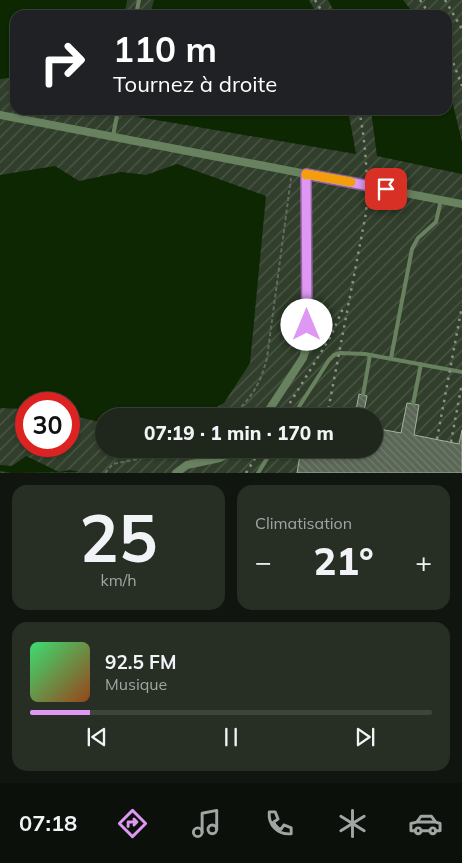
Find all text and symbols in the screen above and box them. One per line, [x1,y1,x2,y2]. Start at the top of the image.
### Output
text: 110 m [113,27,217,71]
icon: right [30,30,95,95]
text: Tournez à droite [113,70,277,98]
pin [365,168,407,210]
icon: arrive [372,175,400,203]
position arrow [280,298,332,350]
speed limit sign: 30 [15,392,80,457]
text: 07:19 · 1 min · 170 m [144,421,334,445]
text: 25 [79,497,158,578]
text: Climatisation [255,513,352,533]
text: 21° [313,537,374,585]
text: − [255,544,272,579]
text: + [415,544,432,579]
text: km/h [100,570,137,590]
text: 92.5 FM [105,650,177,674]
text: Musique [105,674,167,694]
icon: previous [83,723,111,751]
icon: pause [217,723,245,751]
icon: next [351,723,379,751]
icon: directions [115,806,150,841]
icon: music [189,806,224,841]
icon: phone [262,806,297,841]
icon: climate [335,806,370,841]
icon: car [408,806,443,841]
text: 07:18 [19,809,77,837]

